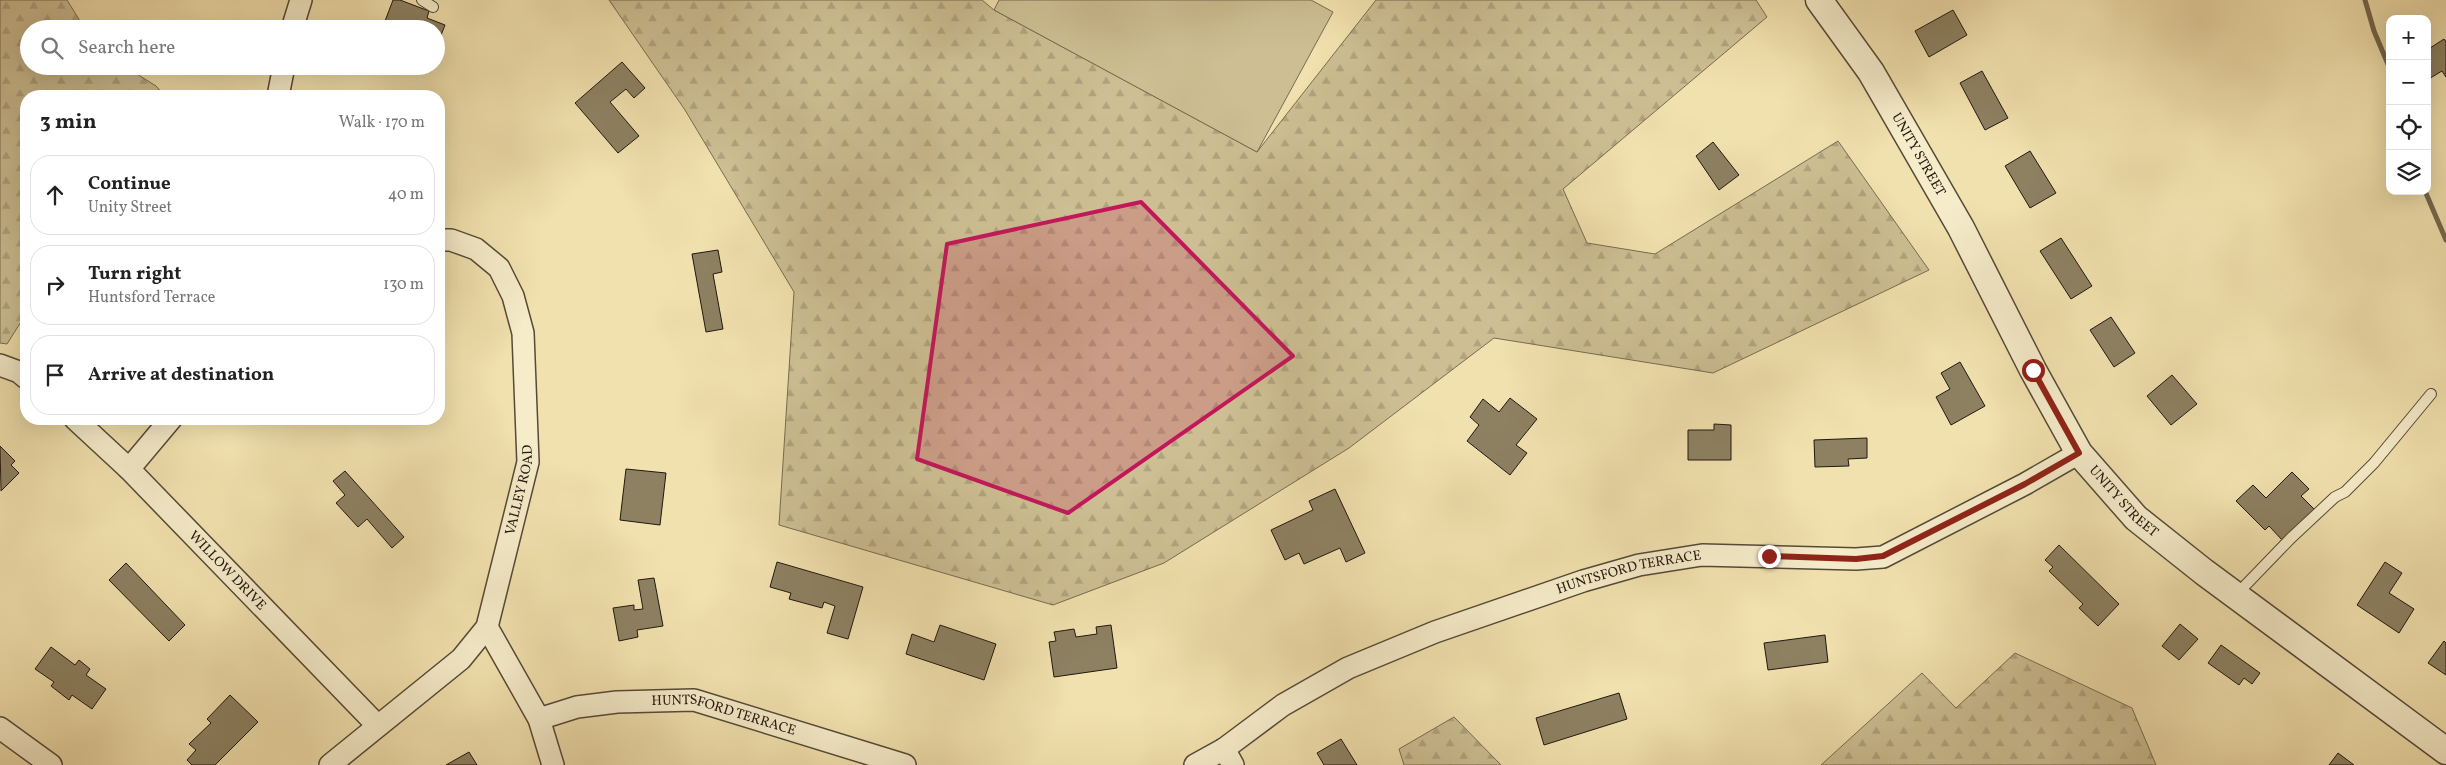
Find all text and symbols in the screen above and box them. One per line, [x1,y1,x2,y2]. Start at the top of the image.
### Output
map controls [2386,15,2431,195]
button: + [2386,15,2431,60]
search box [20,20,445,75]
icon: search [38,34,66,62]
text: Search here [78,35,175,61]
button: − [2386,60,2431,105]
button: locate [2386,105,2431,150]
text: 3 min [40,108,96,137]
street label: UNITY STREET [1887,109,1950,200]
text: Walk · 170 m [339,112,425,134]
button: layers [2386,150,2431,195]
text: Continue [88,171,171,197]
icon: ahead [41,181,69,209]
text: 40 m [388,184,424,206]
text: Unity Street [88,197,172,219]
text: Turn right [88,261,181,287]
icon: right [41,271,69,299]
text: 130 m [383,274,424,296]
text: Huntsford Terrace [88,287,215,309]
route start [2022,359,2045,382]
icon: arrive [41,361,69,389]
text: Arrive at destination [88,362,274,388]
street label: VALLEY ROAD [501,444,538,537]
street label: UNITY STREET [2085,461,2162,542]
street label: WILLOW DRIVE [184,527,270,615]
route end [1758,545,1781,568]
street label: HUNTSFORD TERRACE [1554,546,1703,599]
street label: HUNTSFORD TERRACE [651,690,798,740]

